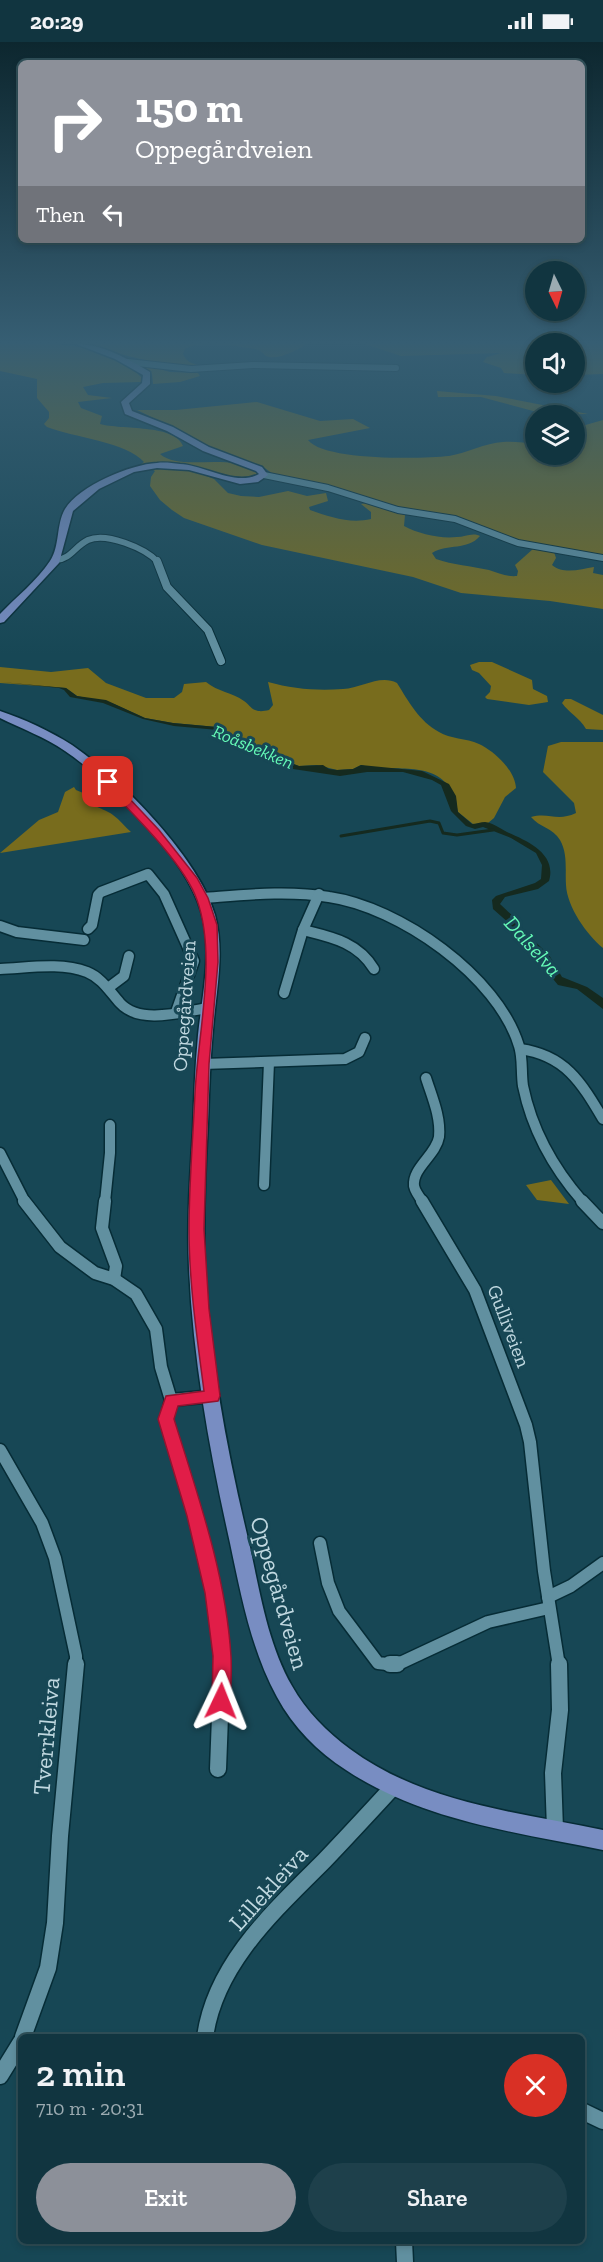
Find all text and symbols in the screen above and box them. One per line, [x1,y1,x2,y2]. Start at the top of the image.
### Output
text: 20:29 [30,8,84,35]
text: 150 m [135,82,243,133]
icon: right [36,84,114,162]
text: Oppegårdveien [135,133,313,165]
icon: left [97,198,130,231]
text: Then [36,201,85,228]
north arrow [525,261,585,321]
map controls [525,261,585,465]
button: sound [525,333,585,393]
button: layers [525,405,585,465]
water label: Roåsbekken [209,720,297,774]
pin [82,756,133,807]
icon: arrive [91,765,124,798]
water label: Dalselva [499,910,567,982]
street label: Oppegårdveien [167,939,201,1072]
street label: Gulliveien [482,1281,536,1371]
street label: Oppegårdveien [244,1513,316,1673]
position arrow [189,1669,253,1733]
street label: Tverrkleiva [26,1676,66,1796]
street label: Lillekleiva [222,1839,314,1936]
text: 2 min [36,2052,125,2095]
button: close [504,2054,567,2117]
text: 710 m · 20:31 [36,2096,144,2120]
button: Exit [36,2163,296,2232]
button: Share [308,2163,567,2232]

